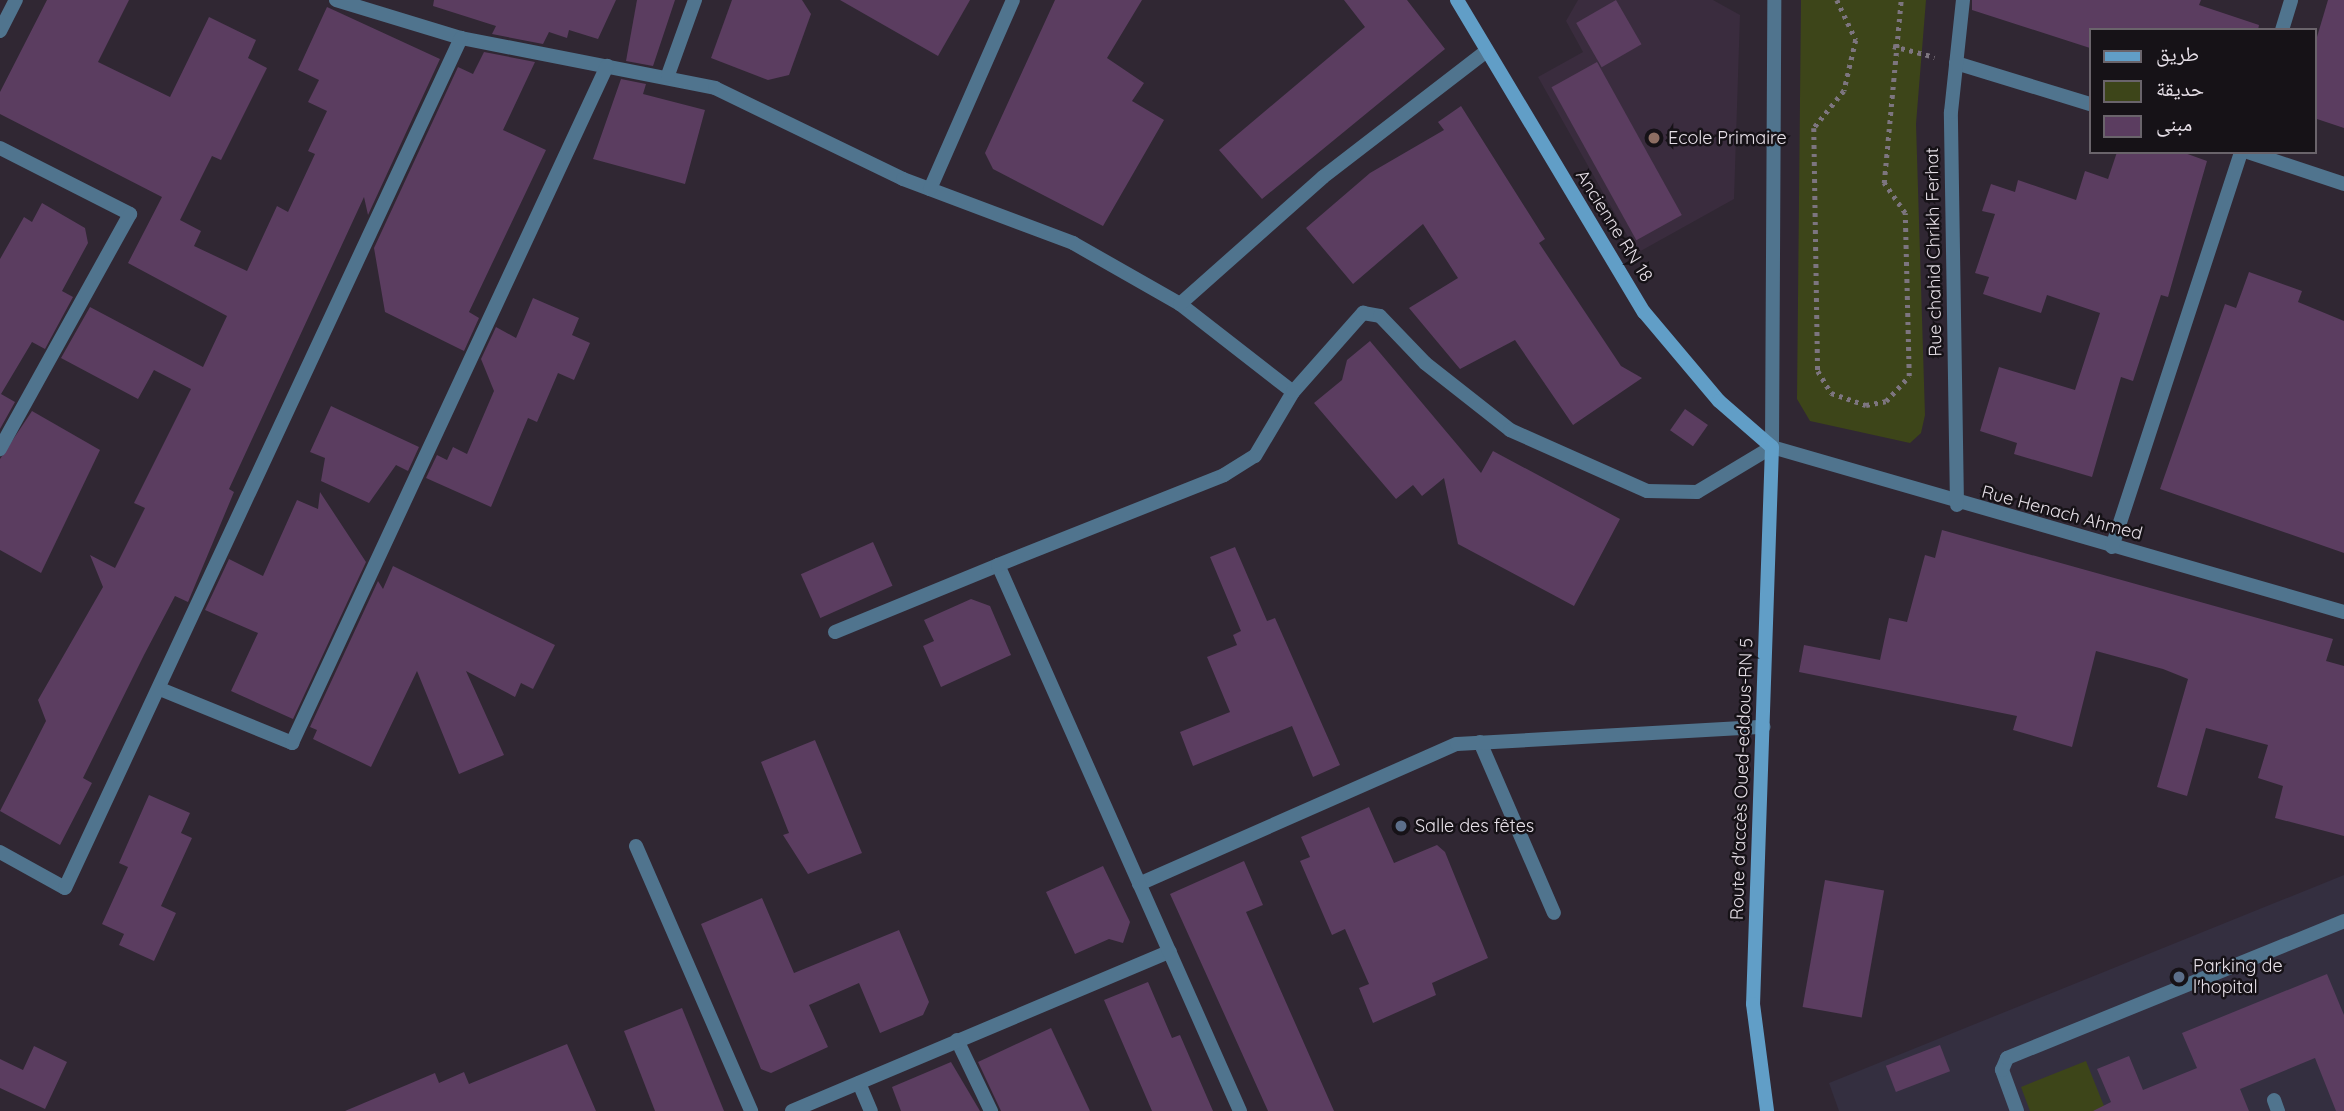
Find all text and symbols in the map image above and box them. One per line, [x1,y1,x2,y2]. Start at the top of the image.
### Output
legend [2088,28,2316,154]
text: طريق [2156,40,2199,66]
text: حديقة [2156,75,2204,101]
text: مبنى [2156,110,2192,136]
place label: Ecole Primaire [1668,127,1787,149]
marker: Ecole Primaire [1646,130,1662,146]
street label: Rue chahid Chrikh Ferhat [1921,147,1947,357]
street label: Ancienne RN 18 [1571,166,1657,286]
street label: Rue Henach Ahmed [1979,481,2145,545]
street label: Route d'accès Oued-eddous-RN 5 [1726,638,1758,920]
place label: Salle des fêtes [1415,815,1534,837]
marker: Salle des fêtes [1393,818,1409,834]
place label: Parking de l'hopital [2193,956,2283,998]
marker: Parking de l'hopital [2171,969,2187,985]

